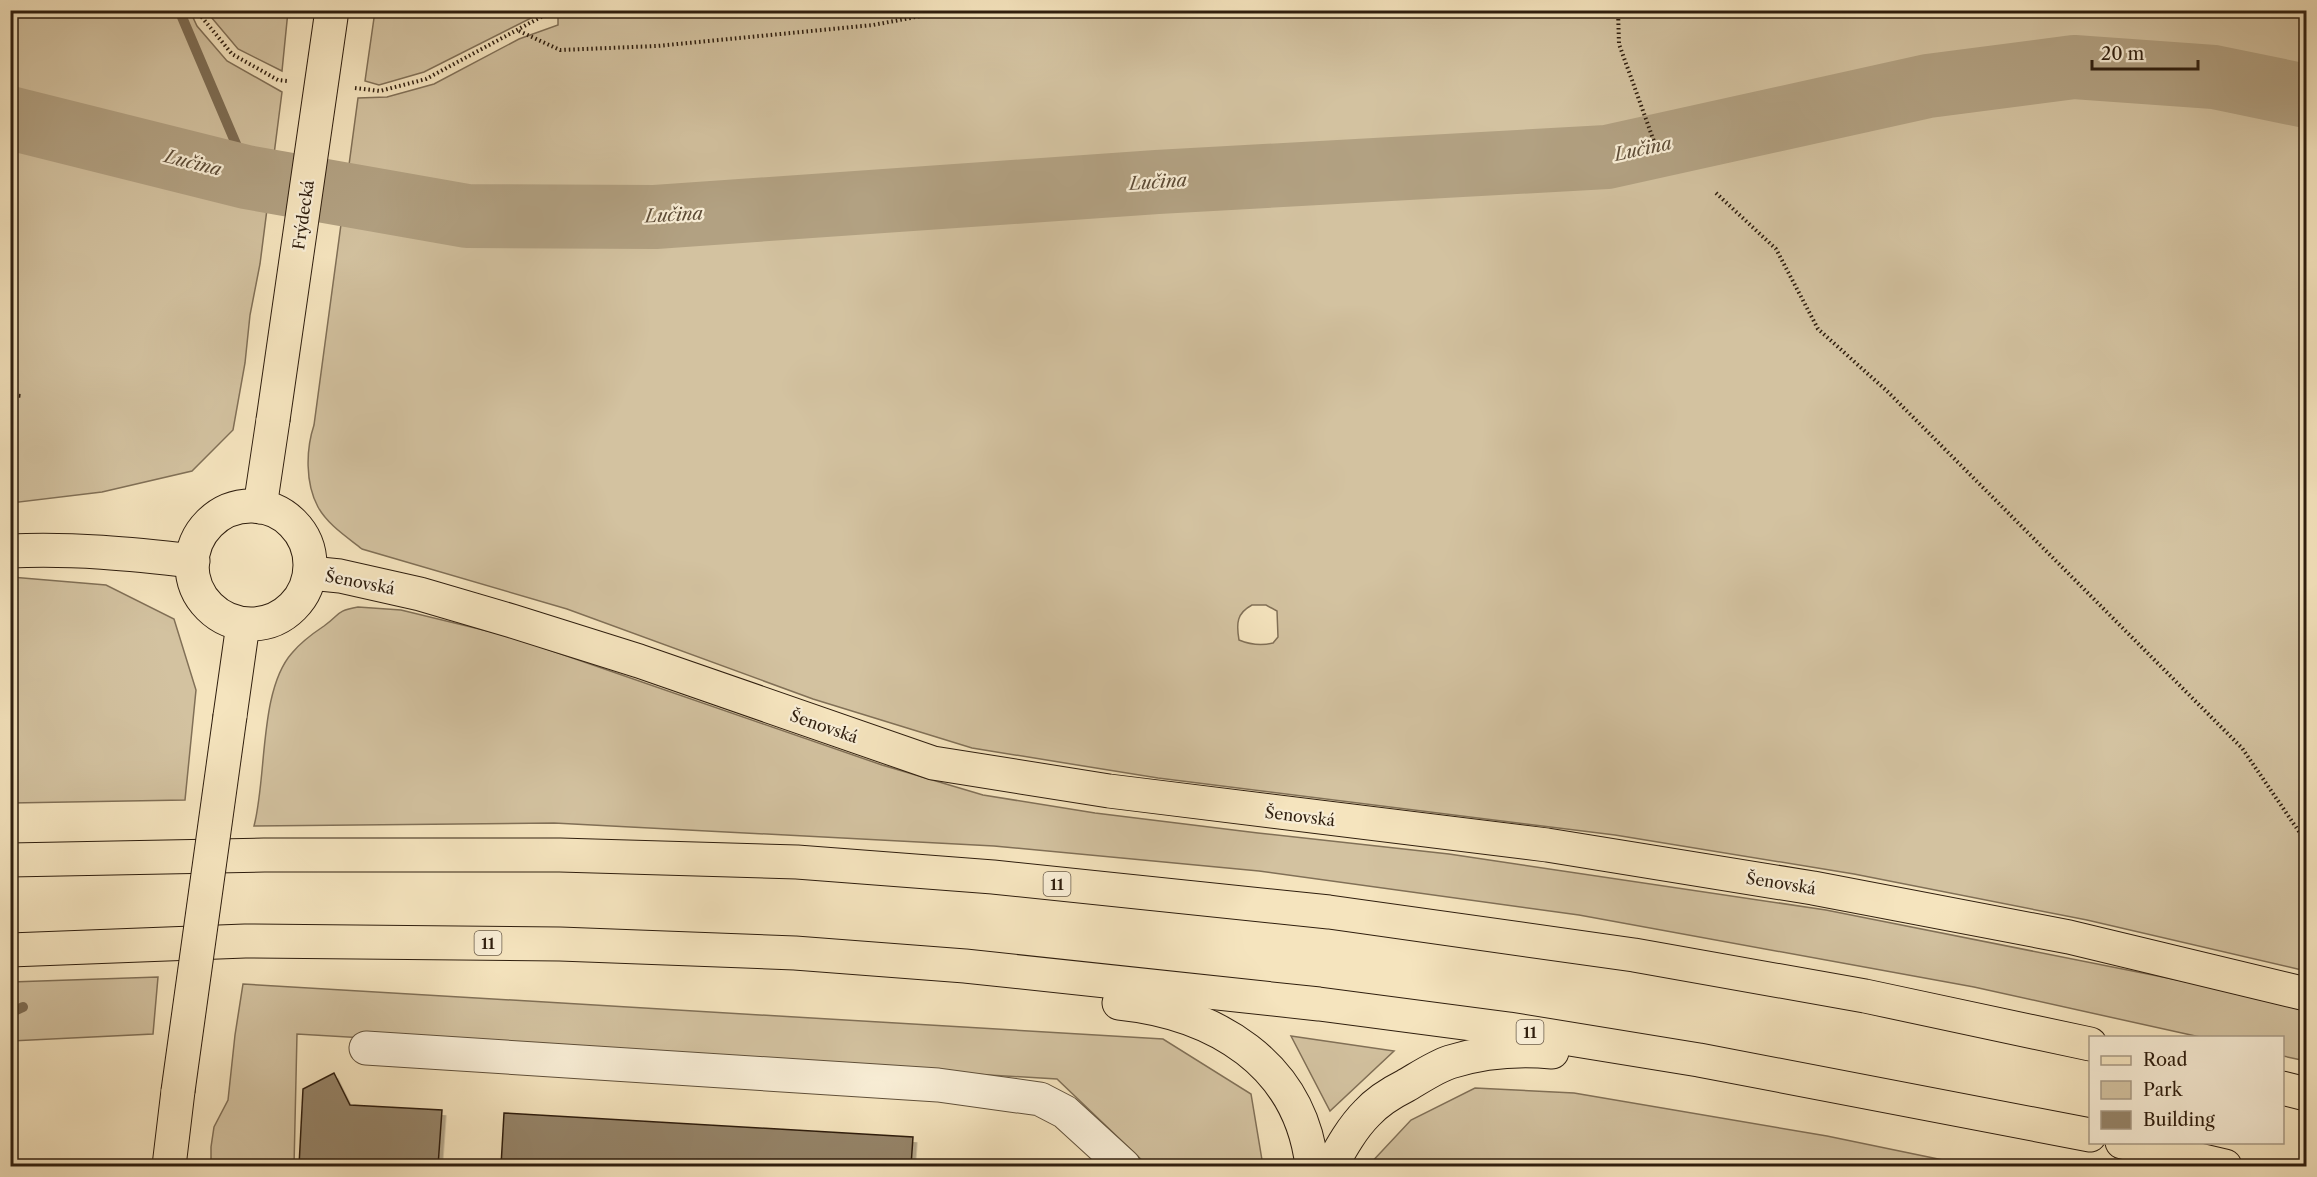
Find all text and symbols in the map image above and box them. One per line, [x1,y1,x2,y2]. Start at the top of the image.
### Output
scale bar [2092,33,2198,71]
text: 20 m [2101,43,2145,65]
water label: Lučina [1610,132,1674,166]
water label: Lučina [160,145,224,181]
water label: Lučina [1126,169,1188,195]
street label: Frýdecká [288,178,318,251]
water label: Lučina [642,202,704,228]
street label: Šenovská [323,564,397,599]
street label: Šenovská [787,704,861,747]
street label: Šenovská [1264,801,1337,830]
street label: Šenovská [1745,867,1818,898]
road number: 11 [1044,872,1070,896]
road number: 11 [474,931,502,955]
road number: 11 [1516,1020,1544,1044]
legend [2089,1036,2284,1144]
text: Road [2143,1049,2188,1071]
text: Park [2143,1079,2184,1101]
text: Building [2143,1109,2215,1131]

